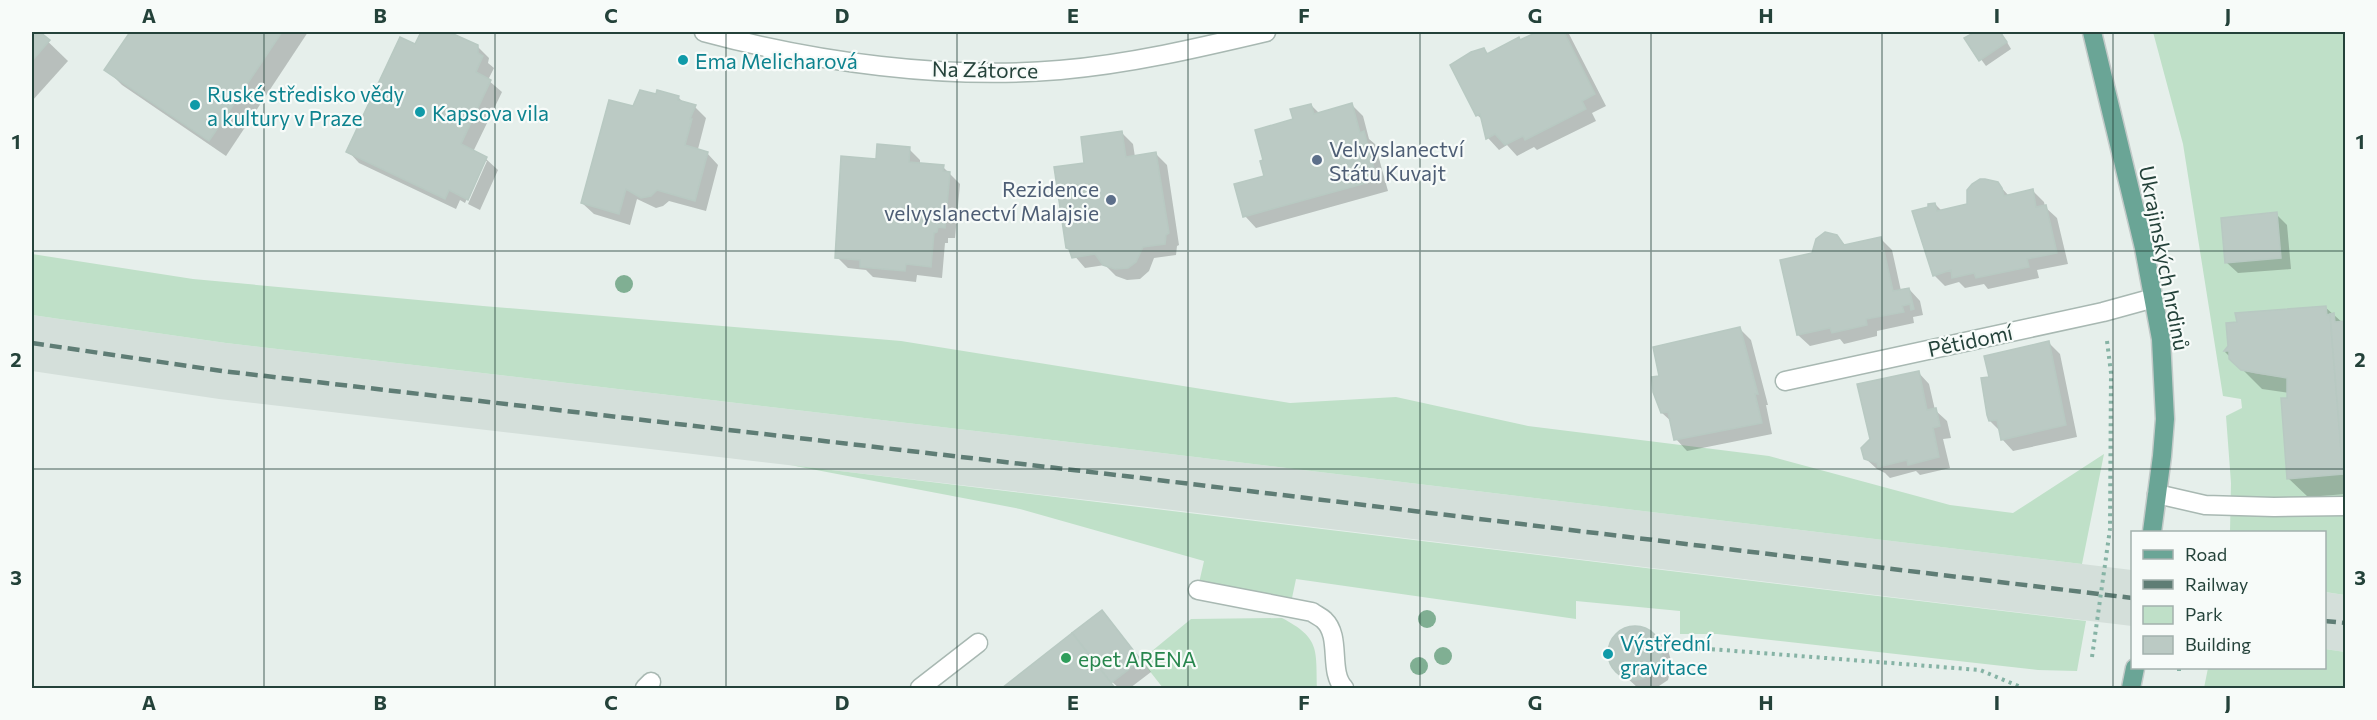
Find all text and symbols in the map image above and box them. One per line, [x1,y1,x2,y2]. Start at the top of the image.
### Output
text: A [142,3,156,27]
text: B [373,3,387,27]
text: C [604,3,618,27]
text: D [835,3,849,27]
text: E [1067,3,1079,27]
text: F [1298,3,1310,27]
text: G [1528,3,1542,27]
text: H [1759,3,1774,27]
text: I [1994,3,2000,27]
text: J [2225,3,2231,27]
place label: Ema Melicharová [695,48,858,73]
marker: Ema Melicharová [676,53,690,67]
street label: Na Zátorce [932,56,1038,82]
place label: Ruské středisko vědy a kultury v Praze [207,81,405,130]
marker: Ruské středisko vědy a kultury v Praze [188,98,202,112]
place label: Kapsova vila [432,100,549,125]
marker: Kapsova vila [413,105,427,119]
text: 1 [11,129,21,153]
text: 1 [2355,129,2365,153]
place label: Velvyslanectví Státu Kuvajt [1329,136,1465,185]
marker: Velvyslanectví Státu Kuvajt [1310,153,1324,167]
street label: Ukrajinských hrdinů [2135,163,2195,353]
place label: Rezidence velvyslanectví Malajsie [884,176,1099,225]
marker: Rezidence velvyslanectví Malajsie [1104,193,1118,207]
street label: Pětidomí [1925,319,2015,361]
text: 2 [10,347,22,371]
text: 2 [2354,347,2366,371]
legend [2131,531,2326,669]
text: Road [2185,543,2227,565]
text: 3 [10,565,22,589]
text: 3 [2354,565,2366,589]
text: Railway [2185,573,2248,595]
text: Park [2185,603,2223,625]
place label: Výstřední gravitace [1620,630,1712,679]
text: Building [2185,633,2251,655]
place label: epet ARENA [1078,646,1196,671]
marker: Výstřední gravitace [1601,647,1615,661]
marker: epet ARENA [1059,651,1073,665]
text: A [142,690,156,714]
text: B [373,690,387,714]
text: C [604,690,618,714]
text: D [835,690,849,714]
text: E [1067,690,1079,714]
text: F [1298,690,1310,714]
text: G [1528,690,1542,714]
text: H [1759,690,1774,714]
text: I [1994,690,2000,714]
text: J [2225,690,2231,714]

